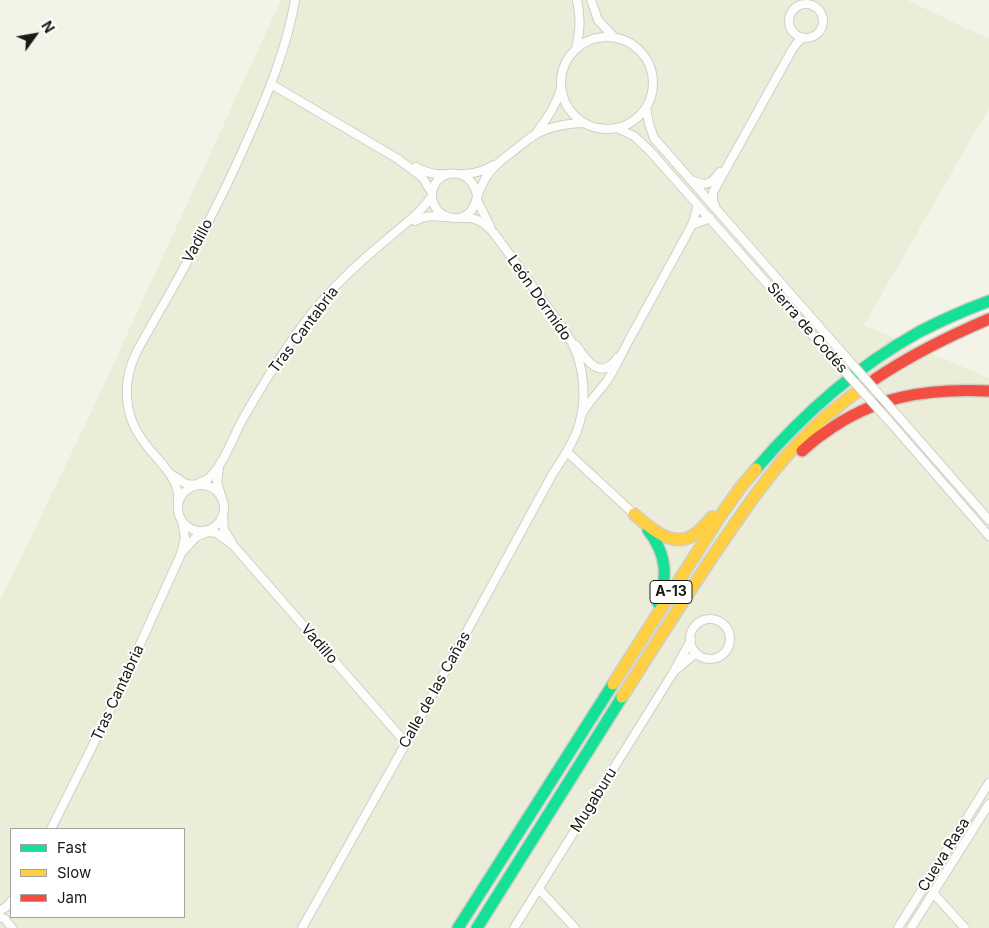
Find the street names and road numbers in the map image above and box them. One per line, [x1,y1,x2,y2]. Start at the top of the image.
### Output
street label: Vadillo [179,216,217,266]
street label: León Dormido [503,252,575,344]
street label: Sierra de Codés [763,279,851,377]
street label: Tras Cantabria [266,283,342,377]
road number: A-13 [650,580,692,604]
street label: Vadillo [297,620,341,668]
street label: Calle de las Cañas [395,629,475,751]
street label: Tras Cantabria [88,642,148,744]
street label: Mugaburu [567,764,621,836]
street label: Cueva Rasa [914,815,974,895]

